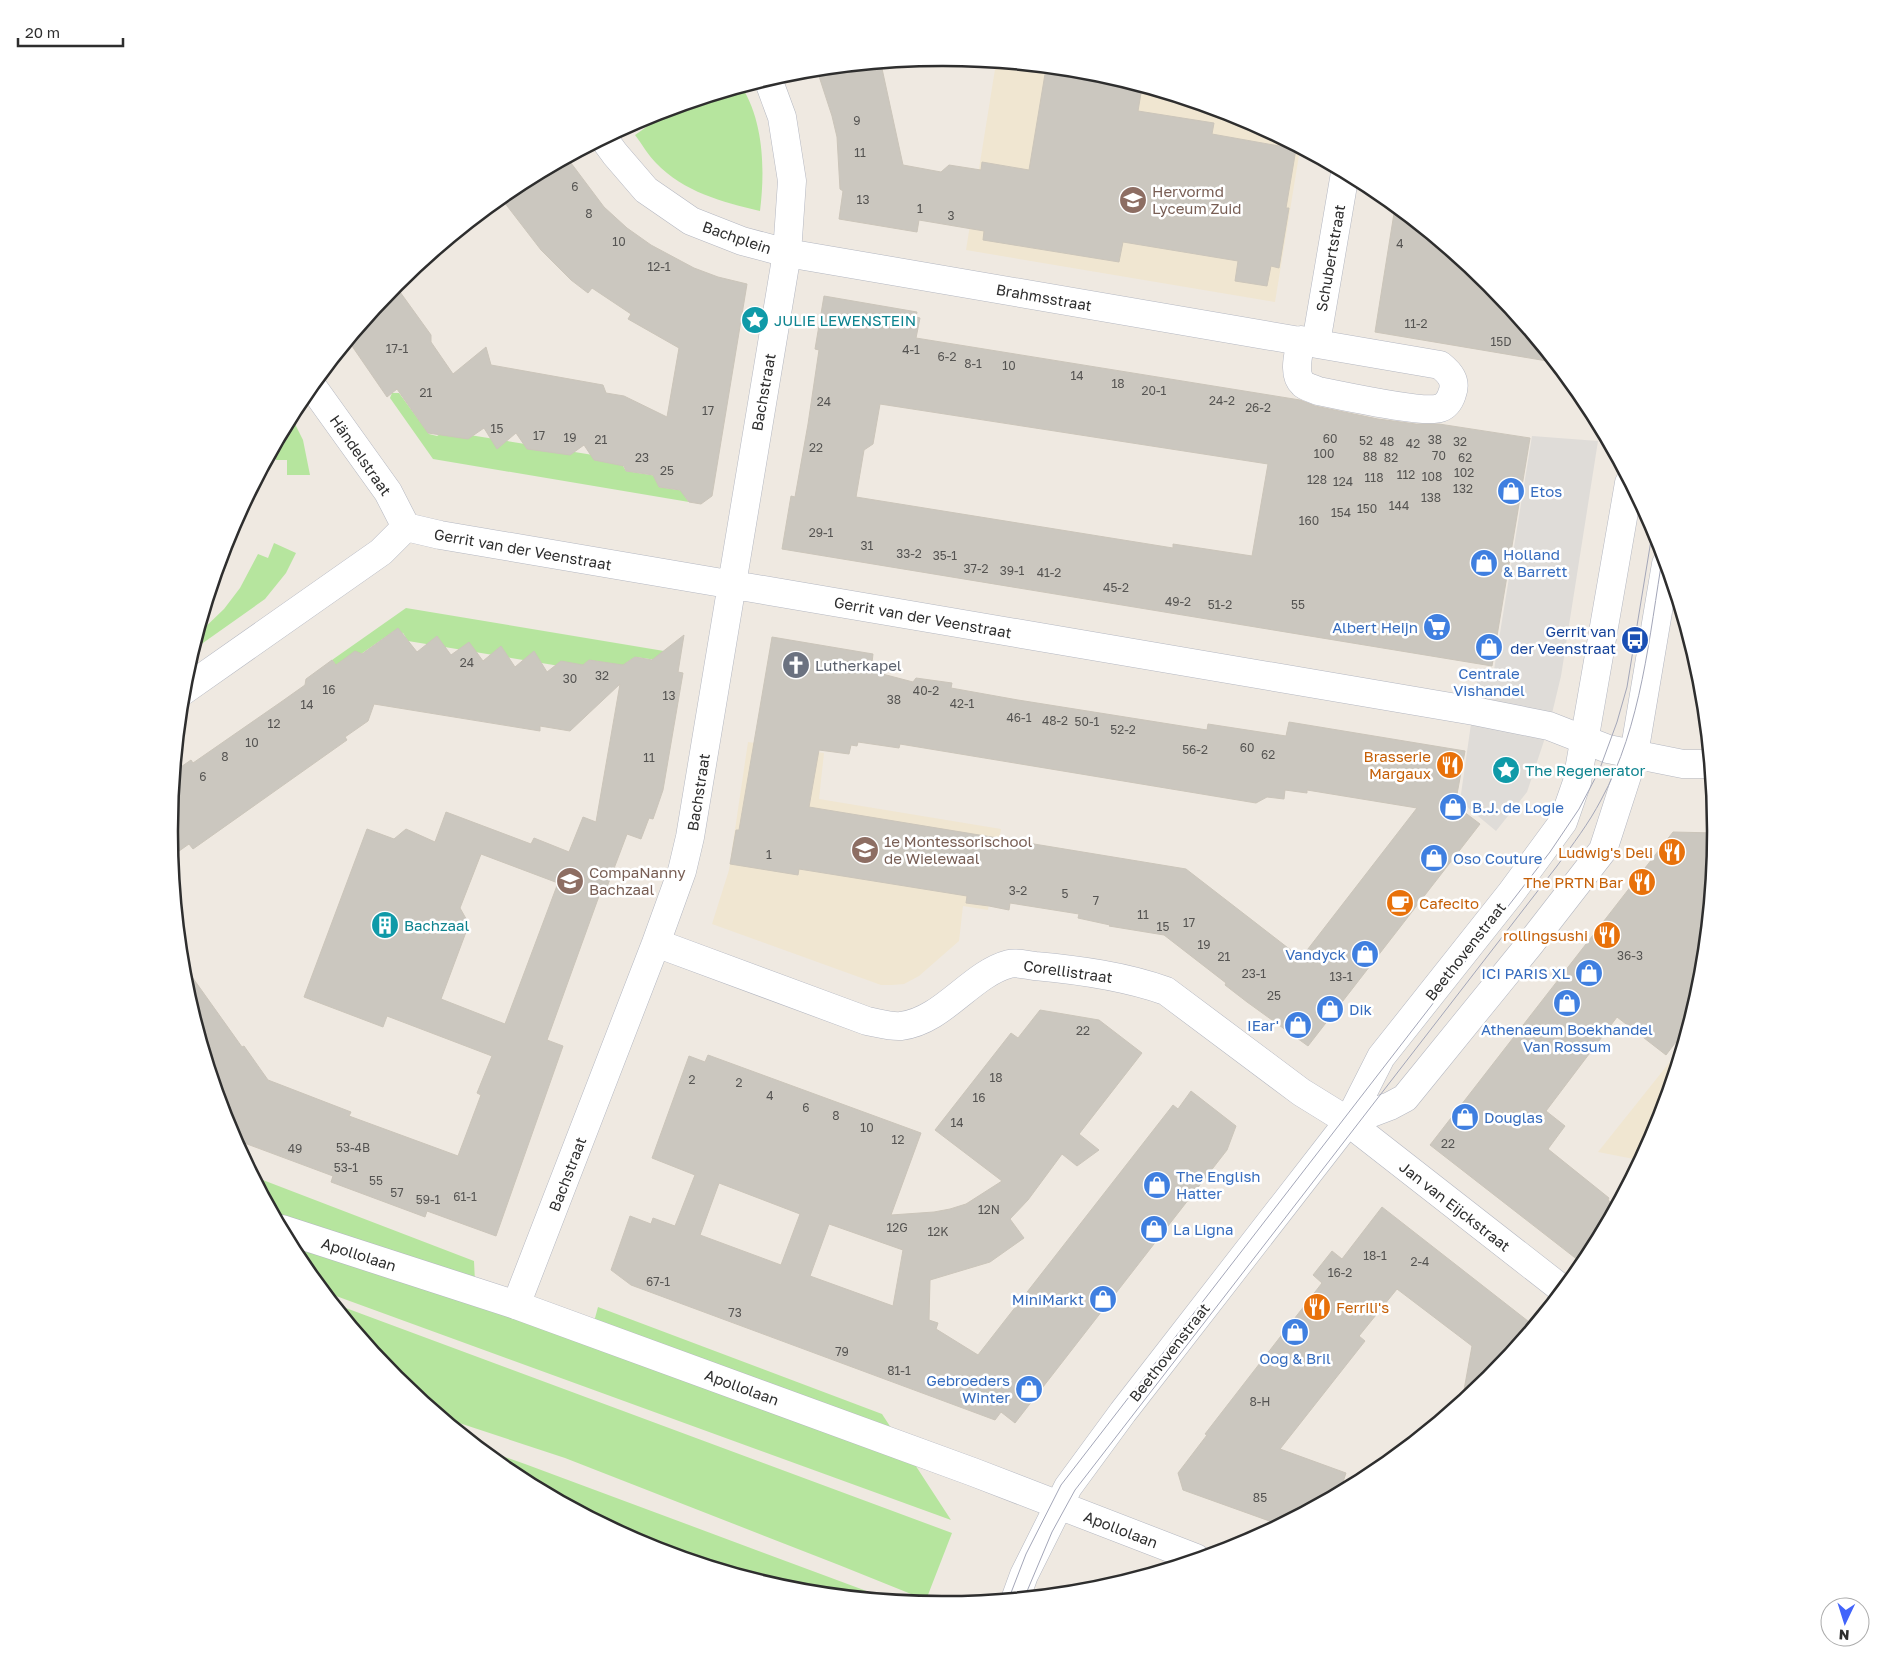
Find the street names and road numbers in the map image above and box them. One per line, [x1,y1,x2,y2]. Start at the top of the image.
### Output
street label: Schubertstraat [1312,203,1348,313]
street label: Bachplein [700,217,774,257]
street label: Brahmsstraat [995,280,1093,314]
street label: Bachstraat [747,352,779,432]
street label: Händelstraat [327,411,395,499]
street label: Gerrit van der Veenstraat [433,525,613,573]
street label: Gerrit van der Veenstraat [833,593,1013,641]
street label: Bachstraat [683,752,713,832]
street label: Beethovenstraat [1421,898,1509,1004]
street label: Corellistraat [1022,956,1114,986]
street label: Bachstraat [545,1134,589,1214]
street label: Jan van Eijckstraat [1396,1157,1514,1255]
street label: Apollolaan [319,1233,399,1275]
street label: Beethovenstraat [1125,1299,1213,1405]
street label: Apollolaan [702,1365,782,1409]
street label: Apollolaan [1082,1507,1160,1551]

